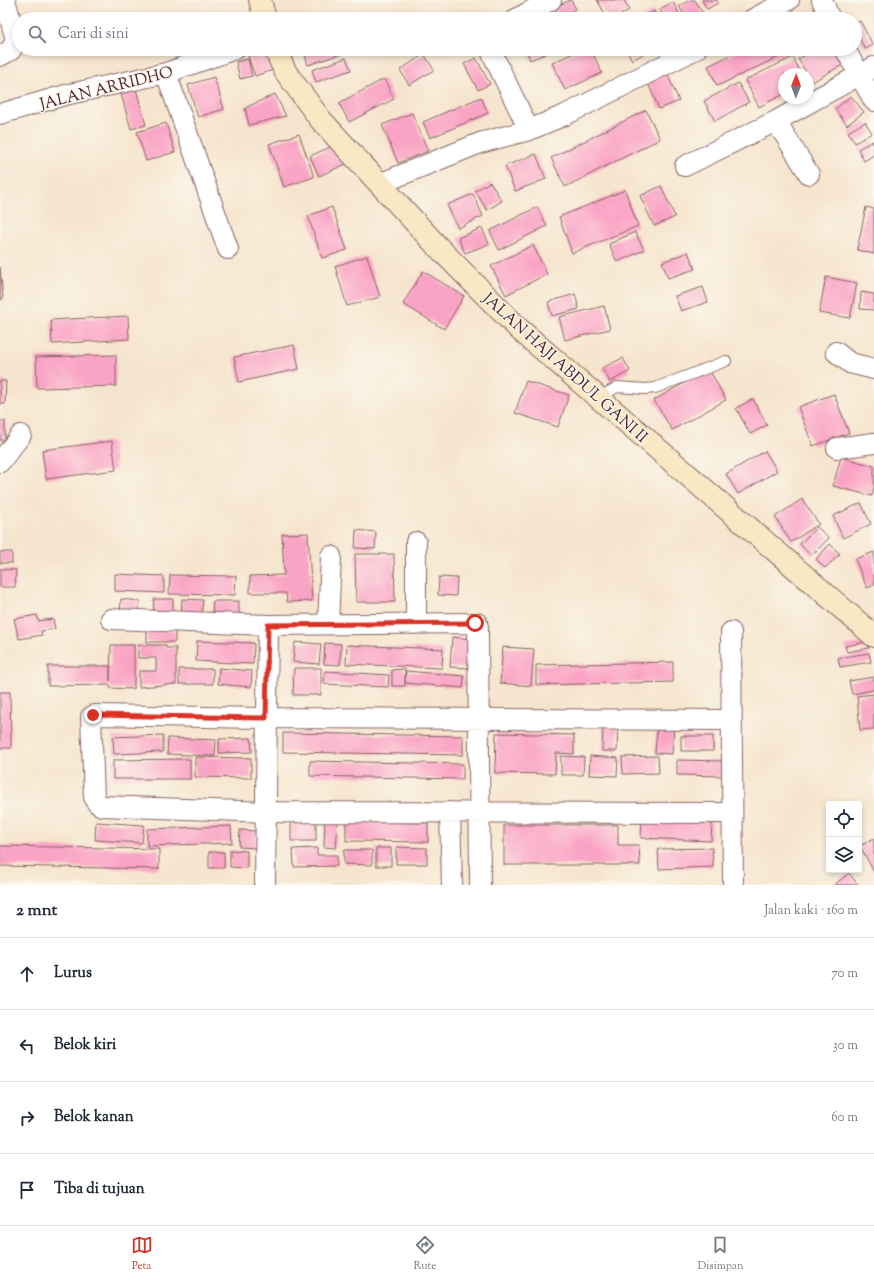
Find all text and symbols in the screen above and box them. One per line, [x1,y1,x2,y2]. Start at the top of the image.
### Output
search box [12,12,862,56]
icon: search [26,23,48,45]
text: Cari di sini [58,24,129,45]
street label: JALAN ARRIDHO [37,62,176,117]
north arrow [778,68,814,104]
street label: JALAN HAJI ABDUL GANI II [476,288,652,449]
route start [466,614,484,632]
route end [84,706,102,724]
map controls [826,801,862,873]
button: locate [826,801,862,837]
button: layers [826,837,862,873]
text: 2 mnt [16,899,57,923]
text: Jalan kaki · 160 m [764,902,858,920]
icon: ahead [16,963,38,985]
text: Lurus [54,963,92,984]
text: 70 m [831,965,858,983]
icon: left [16,1035,38,1057]
text: Belok kiri [54,1035,116,1056]
text: 30 m [832,1037,858,1055]
icon: right [16,1107,38,1129]
text: Belok kanan [54,1107,134,1128]
text: 60 m [831,1109,858,1127]
icon: arrive [16,1179,38,1201]
text: Tiba di tujuan [54,1179,145,1200]
tab: Peta [131,1234,153,1274]
tab: Rute [414,1234,436,1274]
tab: Disimpan [698,1234,743,1274]

